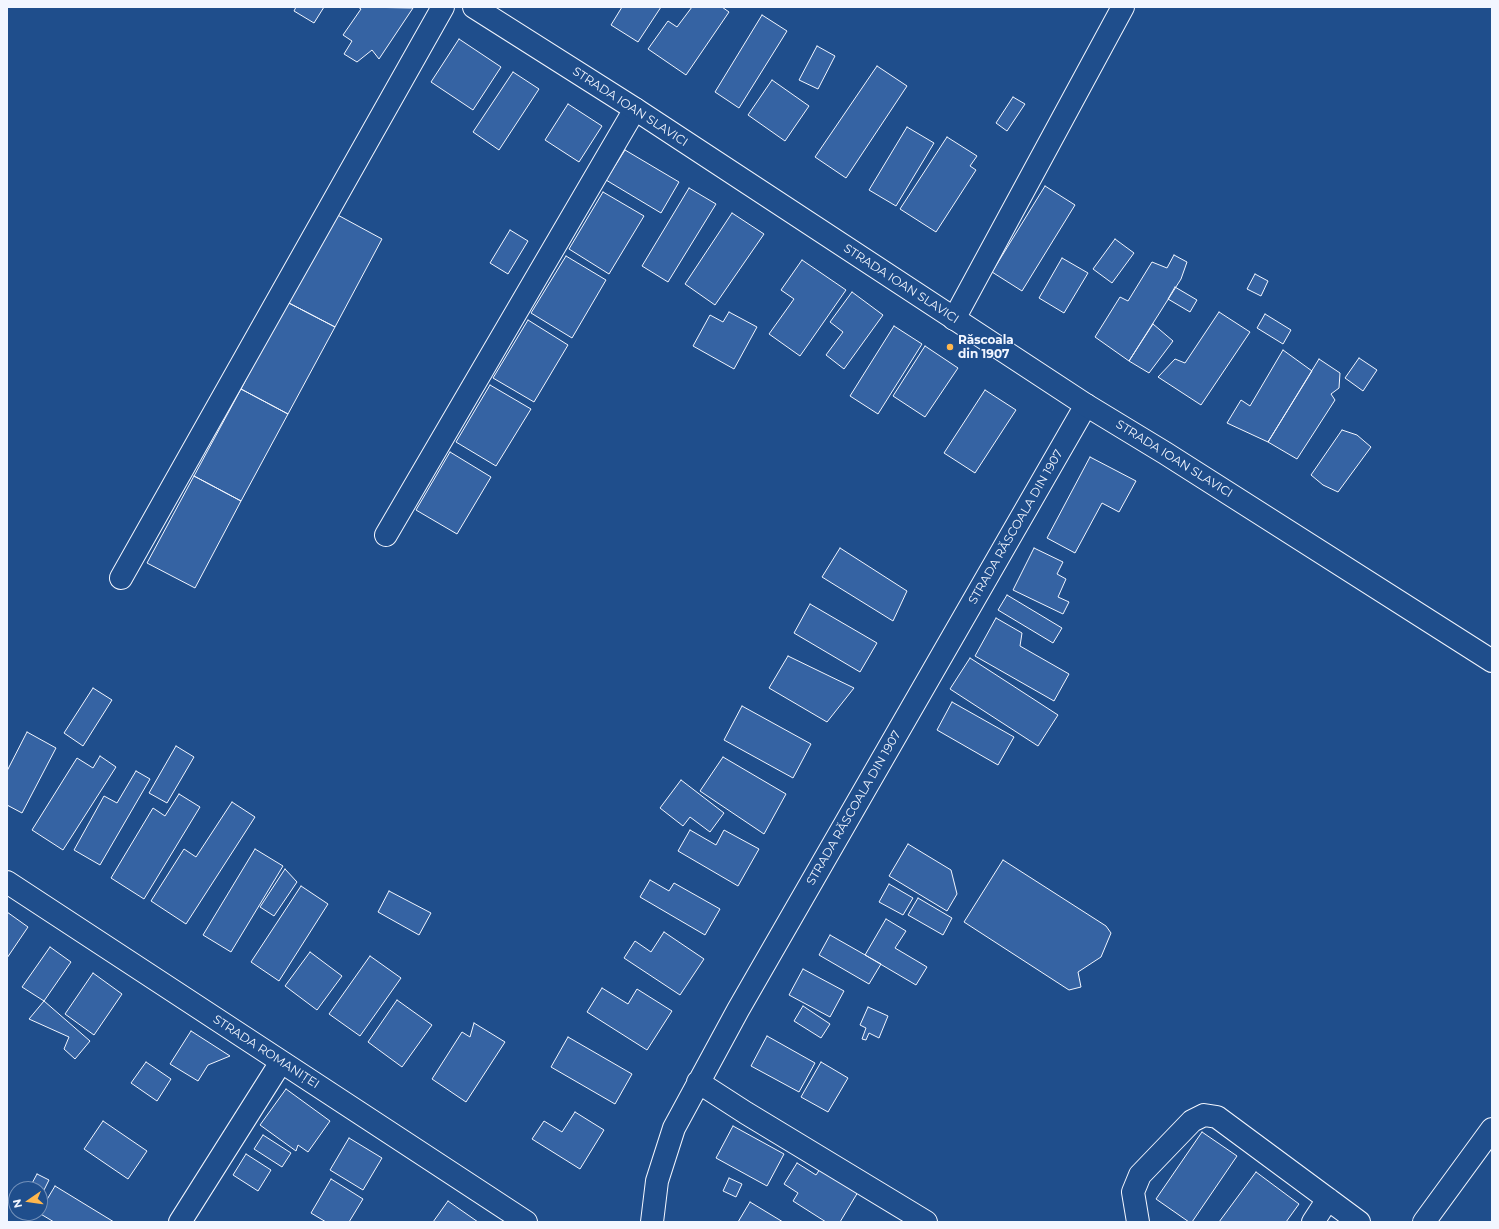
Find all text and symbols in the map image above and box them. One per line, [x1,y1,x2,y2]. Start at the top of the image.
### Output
street label: STRADA IOAN SLAVICI [570,64,690,150]
street label: STRADA IOAN SLAVICI [841,241,961,327]
place label: Răscoala din 1907 [958,333,1014,361]
marker: Răscoala din 1907 [945,342,955,352]
street label: STRADA IOAN SLAVICI [1113,417,1235,501]
street label: STRADA RĂSCOALA DIN 1907 [966,447,1066,607]
street label: STRADA RĂSCOALA DIN 1907 [804,728,904,888]
street label: STRADA ROMANIȚEI [210,1012,322,1092]
north arrow [8,1181,48,1221]
text: N [9,1198,25,1209]

